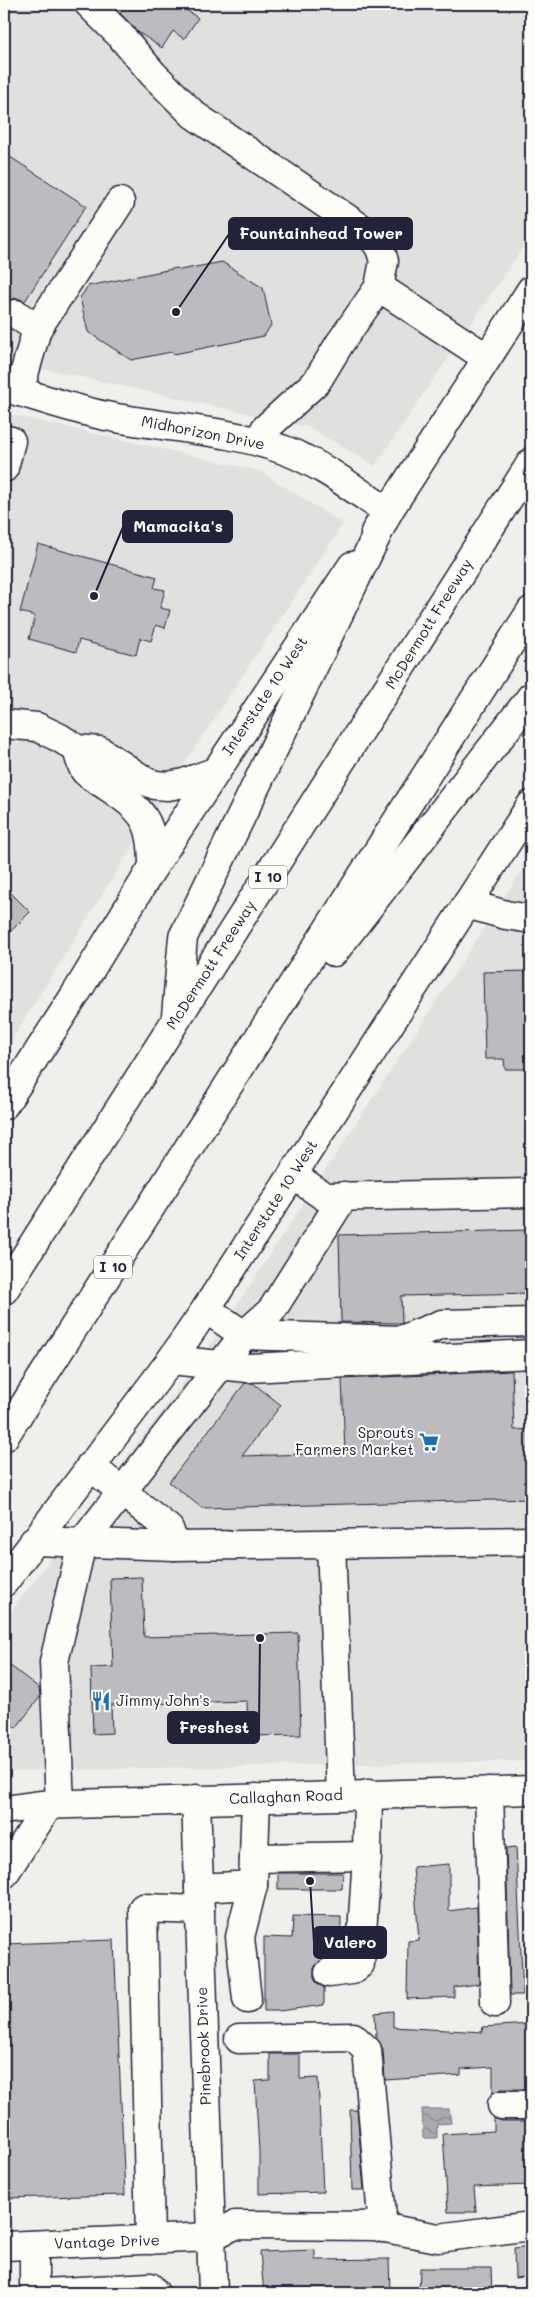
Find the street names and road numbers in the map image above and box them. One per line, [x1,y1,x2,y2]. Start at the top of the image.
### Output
street label: Midhorizon Drive [140,410,267,454]
street label: McDermott Freeway [380,554,476,692]
street label: Interstate 10 West [217,632,311,759]
road number: I 10 [249,866,287,889]
street label: McDermott Freeway [161,896,260,1033]
street label: Interstate 10 West [229,1136,321,1263]
road number: I 10 [94,1256,132,1278]
street label: Callaghan Road [229,1784,343,1808]
street label: Pinebrook Drive [191,1986,215,2106]
street label: Vantage Drive [54,2229,160,2253]

